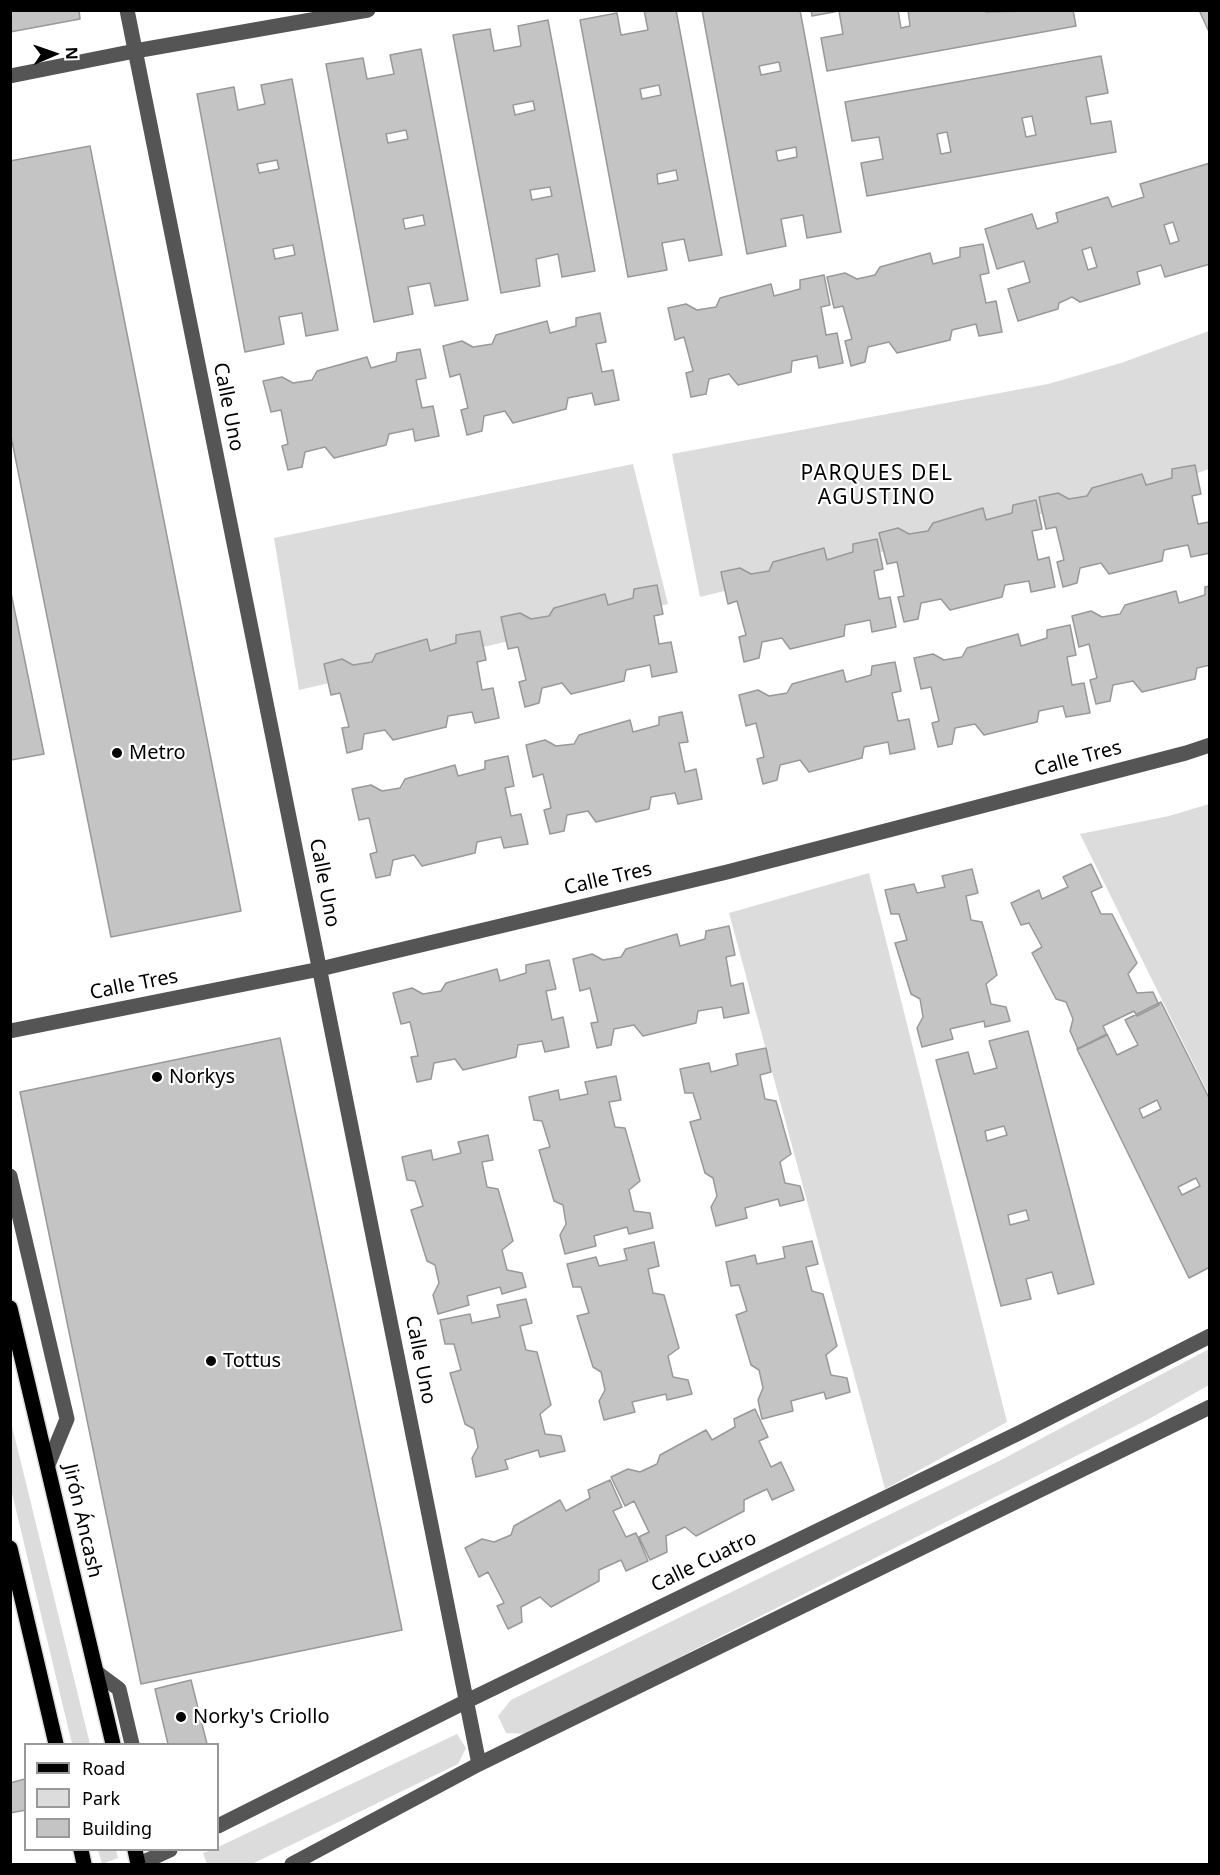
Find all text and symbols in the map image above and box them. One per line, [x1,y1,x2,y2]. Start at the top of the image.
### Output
north arrow [24,24,84,84]
text: N [61,46,83,60]
street label: Calle Uno [208,361,248,453]
district label: PARQUES DEL AGUSTINO [800,461,954,511]
street label: Calle Tres [1032,736,1124,782]
place label: Metro [129,741,186,765]
marker: Metro [110,746,124,760]
street label: Calle Uno [304,837,344,929]
street label: Calle Tres [562,857,654,901]
street label: Calle Tres [88,965,180,1005]
place label: Norkys [169,1065,235,1089]
marker: Norkys [150,1070,164,1084]
street label: Calle Uno [400,1314,440,1406]
place label: Tottus [223,1349,281,1373]
marker: Tottus [204,1354,218,1368]
street label: Jirón Áncash [57,1462,107,1580]
street label: Calle Cuatro [647,1526,761,1598]
place label: Norky's Criollo [193,1705,329,1729]
marker: Norky's Criollo [174,1710,188,1724]
legend [24,1743,219,1851]
text: Road [82,1756,125,1780]
text: Park [82,1786,120,1810]
text: Building [82,1816,152,1840]

